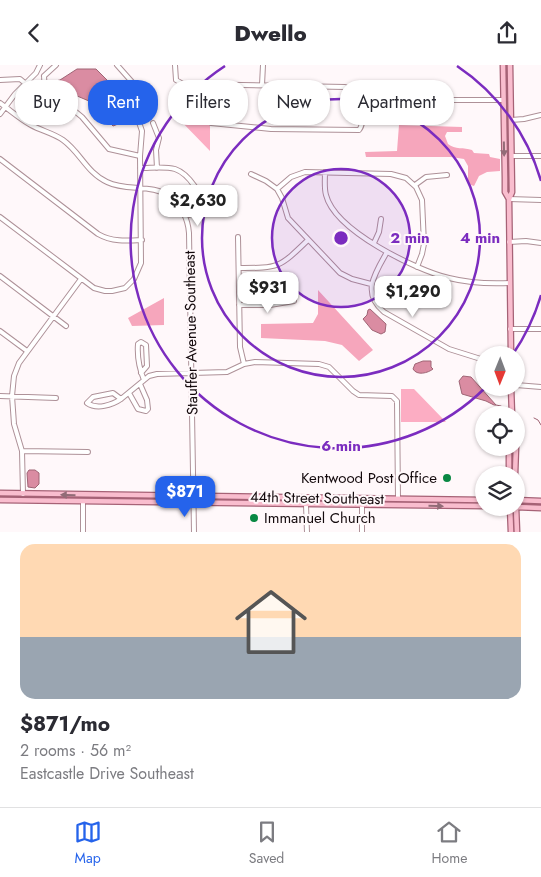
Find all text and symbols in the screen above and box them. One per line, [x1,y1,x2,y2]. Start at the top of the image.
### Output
text: Dwello [234,17,307,49]
icon: back [20,19,48,47]
icon: share [493,19,521,47]
chip: Buy [15,80,78,125]
chip: Rent [88,80,158,125]
chip: Filters [168,80,248,125]
chip: New [258,80,330,125]
chip: Apartment [340,80,454,125]
one-way arrow [501,141,509,157]
pin: $2,630 [157,185,239,227]
text: $2,630 [170,189,226,212]
text: 2 min [390,227,430,249]
text: 4 min [460,227,500,249]
centre of rings [332,229,350,247]
street label: Stauffer Avenue Southeast [179,250,203,415]
pin: $931 [238,271,298,314]
pin: $1,290 [372,275,454,318]
text: $931 [249,276,287,299]
text: $1,290 [385,280,441,303]
north arrow [475,346,525,396]
map controls [475,346,525,516]
button: locate [475,406,525,456]
text: 6 min [321,435,361,457]
button: layers [475,466,525,516]
place label: Kentwood Post Office [301,467,437,489]
marker: Kentwood Post Office [441,472,453,484]
pin: $871 [155,475,215,518]
text: $871 [166,480,204,503]
street label: 44th Street Southeast [250,486,385,510]
one-way arrow [60,491,76,499]
one-way arrow [428,502,444,510]
place label: Immanuel Church [264,507,376,529]
marker: Immanuel Church [248,512,260,524]
icon: home [226,577,316,667]
text: $871/mo [20,709,110,739]
text: 2 rooms · 56 m² [20,739,131,762]
text: Eastcastle Drive Southeast [20,762,194,785]
tab: Map [74,818,102,868]
tab: Saved [249,818,284,868]
tab: Home [432,818,467,868]

